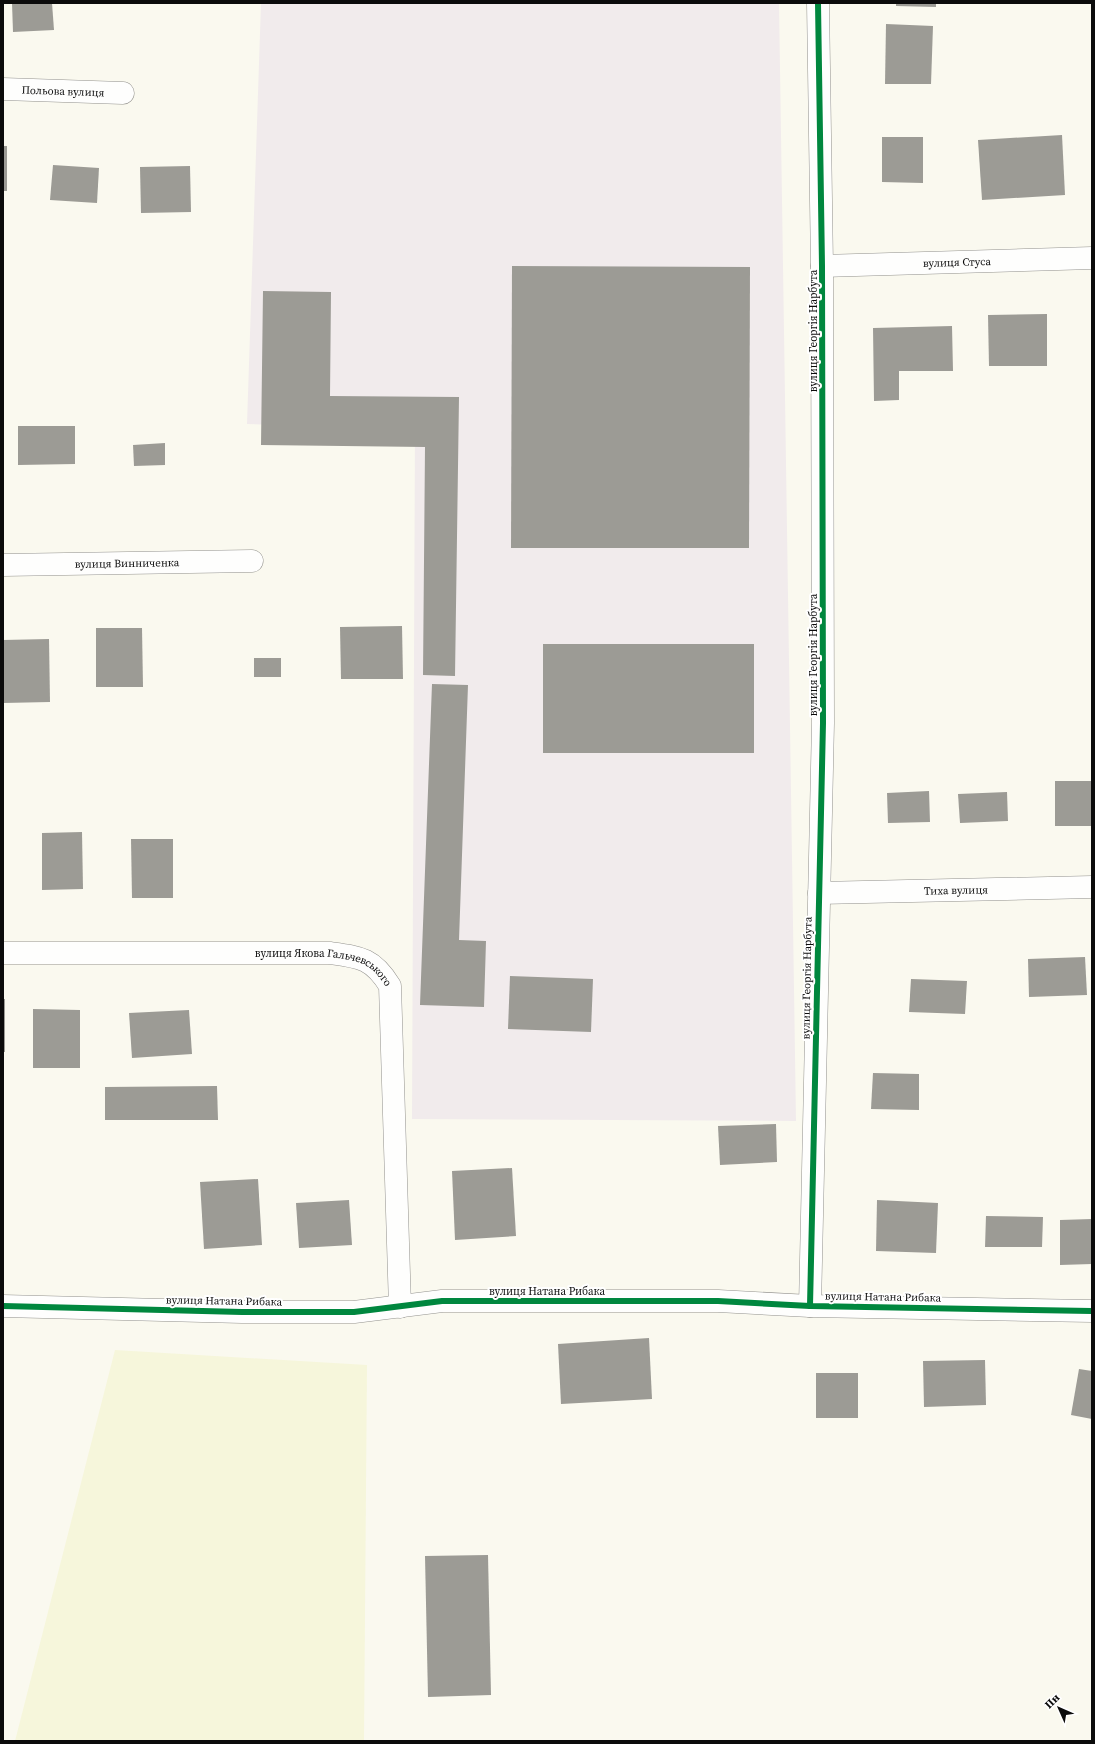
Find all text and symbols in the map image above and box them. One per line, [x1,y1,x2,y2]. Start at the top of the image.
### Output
street label: Польова вулиця [21,82,105,100]
street label: вулиця Стуса [923,253,992,271]
street label: вулиця Георгія Нарбута [806,269,821,392]
street label: вулиця Винниченка [75,555,180,571]
street label: вулиця Георгія Нарбута [806,593,821,716]
street label: Тиха вулиця [924,882,988,898]
street label: вулиця Георгія Нарбута [798,916,816,1039]
street label: вулиця Якова Гальчевського [255,945,396,989]
street label: вулиця Натана Рибака [489,1284,605,1299]
street label: вулиця Натана Рибака [825,1288,942,1306]
street label: вулиця Натана Рибака [166,1292,283,1310]
north arrow [1039,1688,1079,1728]
text: Пн [1042,1691,1063,1712]

